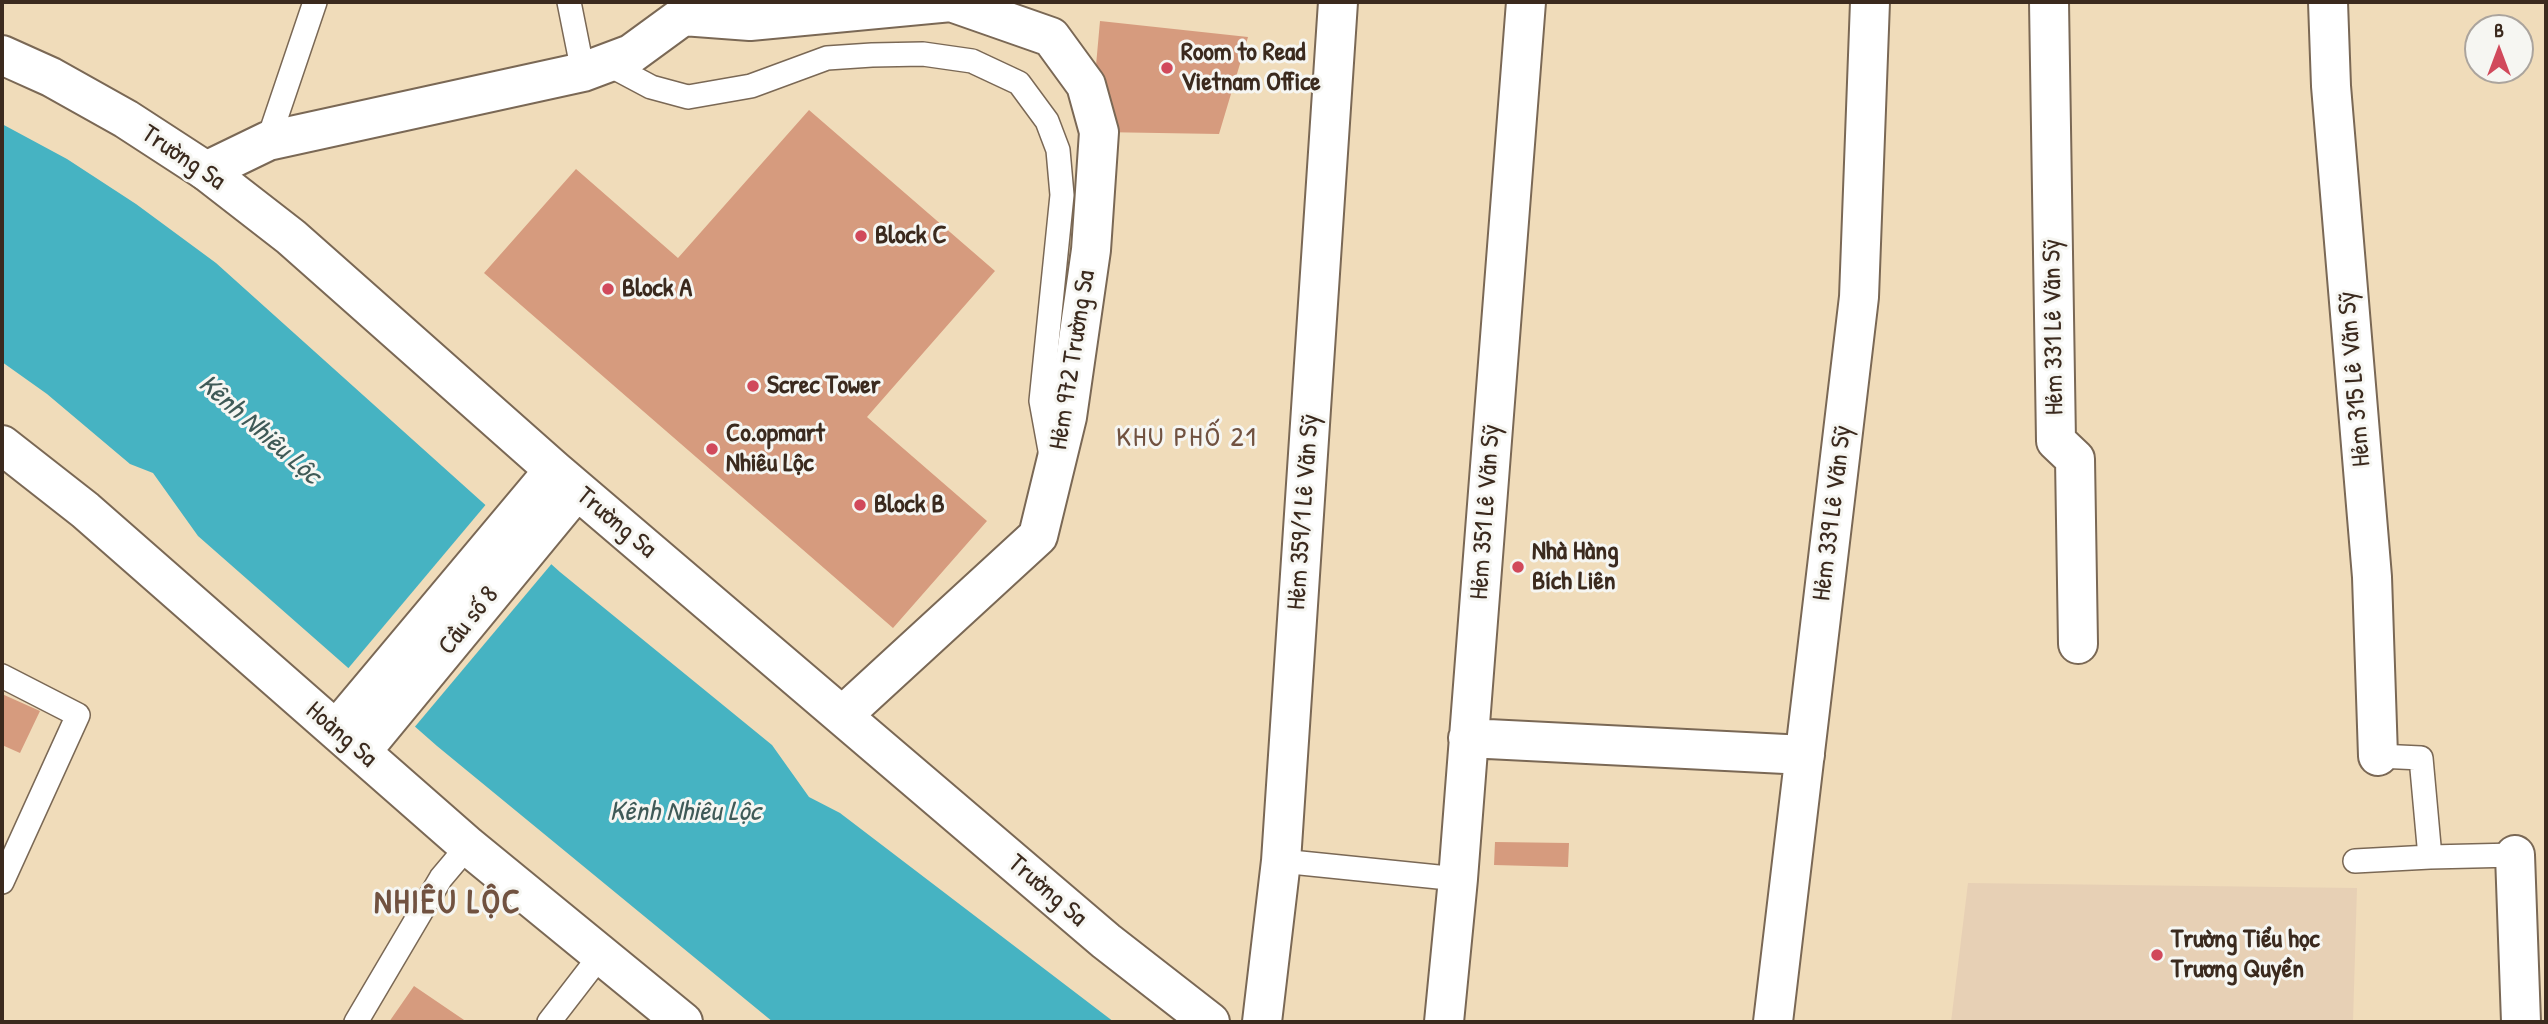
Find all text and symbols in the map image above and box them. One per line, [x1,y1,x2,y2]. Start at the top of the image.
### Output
north arrow [2464,14,2534,84]
text: B [2494,17,2504,43]
place label: Room to Read Vietnam Office [1181,37,1321,98]
marker: Room to Read Vietnam Office [1159,60,1175,76]
street label: Trường Sa [135,119,231,197]
place label: Block C [875,220,947,252]
marker: Block C [853,228,869,244]
street label: Hẻm 331 Lê Văn Sỹ [2037,239,2071,415]
street label: Hẻm 972 Trường Sa [1043,268,1103,452]
place label: Block A [622,273,692,305]
marker: Block A [600,281,616,297]
street label: Hẻm 315 Lê Văn Sỹ [2332,290,2378,468]
water label: Kênh Nhiêu Lộc [191,368,327,492]
place label: Screc Tower [767,370,880,402]
marker: Screc Tower [745,378,761,394]
street label: Hẻm 359/1 Lê Văn Sỹ [1282,413,1326,611]
place label: Co.opmart Nhiêu Lộc [726,418,825,480]
district label: KHU PHỐ 21 [1118,422,1256,456]
street label: Hẻm 351 Lê Văn Sỹ [1464,423,1508,601]
street label: Hẻm 339 Lê Văn Sỹ [1807,424,1859,602]
marker: Co.opmart Nhiêu Lộc [704,441,720,457]
street label: Trường Sa [570,481,662,565]
place label: Block B [874,489,945,521]
marker: Block B [852,497,868,513]
place label: Nhà Hàng Bích Liên [1532,536,1619,598]
marker: Nhà Hàng Bích Liên [1510,559,1526,575]
street label: Cầu số 8 [432,581,506,661]
street label: Hoàng Sa [299,696,383,774]
water label: Kênh Nhiêu Lộc [610,796,760,830]
street label: Trường Sa [1001,848,1093,934]
district label: NHIÊU LỘC [375,884,521,924]
place label: Trường Tiểu học Trương Quyền [2171,924,2320,986]
marker: Trường Tiểu học Trương Quyền [2149,947,2165,963]

